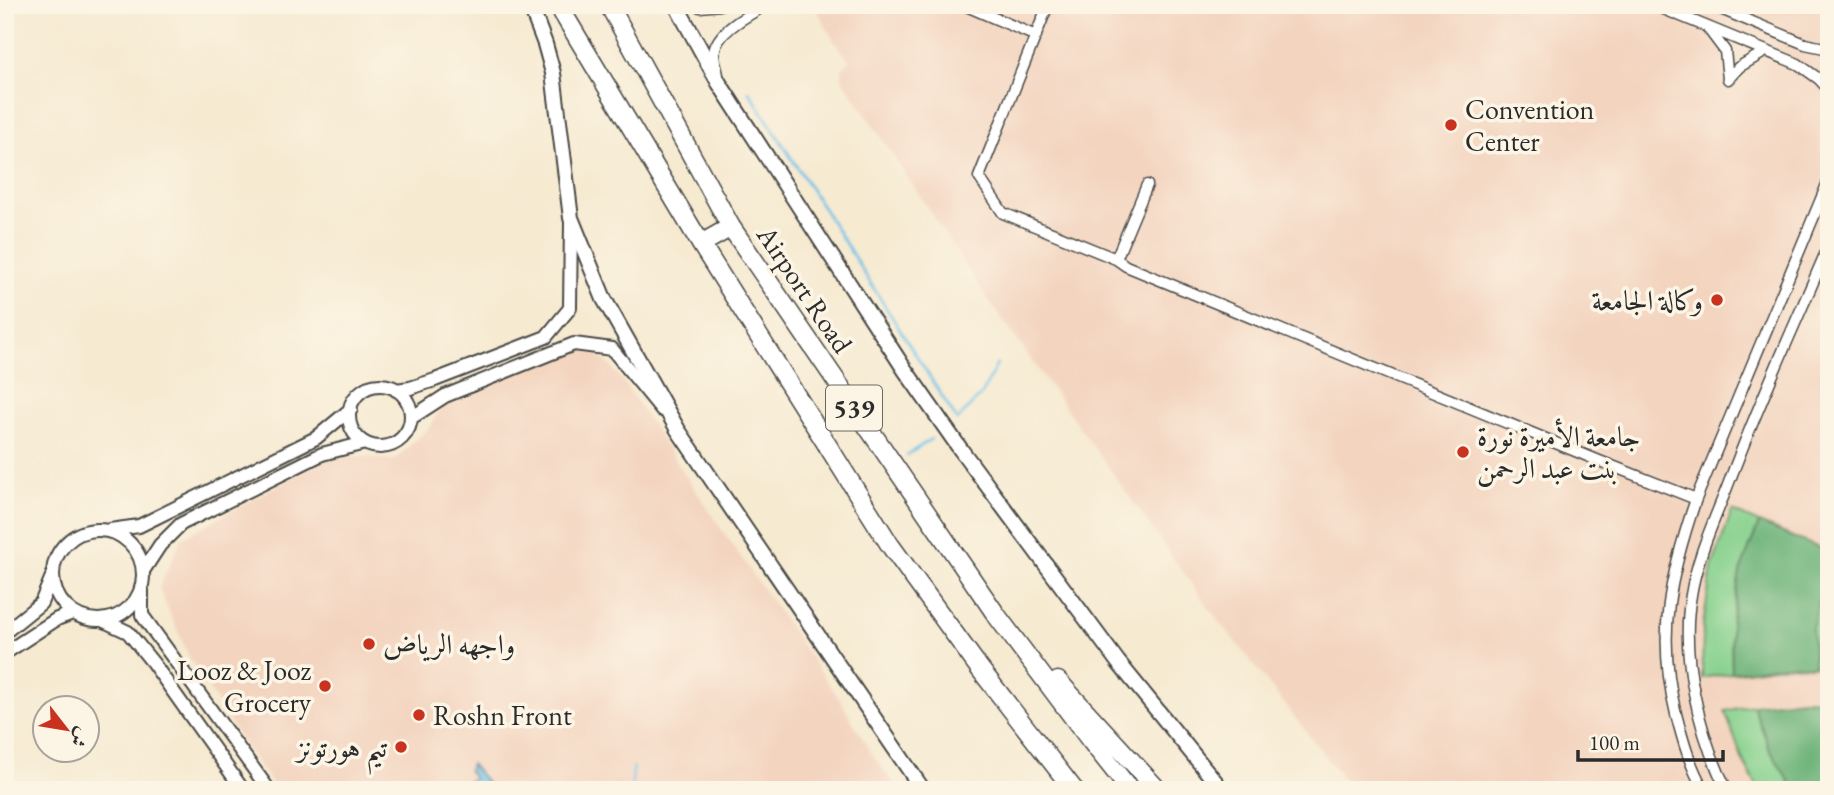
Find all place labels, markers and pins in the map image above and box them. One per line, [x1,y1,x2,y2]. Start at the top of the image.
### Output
place label: Convention Center [1465,91,1595,159]
marker: Convention Center [1443,117,1459,133]
place label: وكالة الجامعة [1591,282,1703,318]
marker: وكالة الجامعة [1709,292,1725,308]
place label: جامعة الأميرة نورة بنت عبد الرحمن [1477,418,1640,487]
marker: جامعة الأميرة نورة بنت عبد الرحمن [1455,444,1471,460]
place label: واجهه الرياض [383,626,515,662]
marker: واجهه الرياض [361,636,377,652]
place label: Looz & Jooz Grocery [177,652,312,720]
marker: Looz & Jooz Grocery [317,678,333,694]
place label: Roshn Front [433,697,572,733]
marker: Roshn Front [411,707,427,723]
place label: تيم هورتونز [294,729,388,775]
marker: تيم هورتونز [393,739,409,755]

